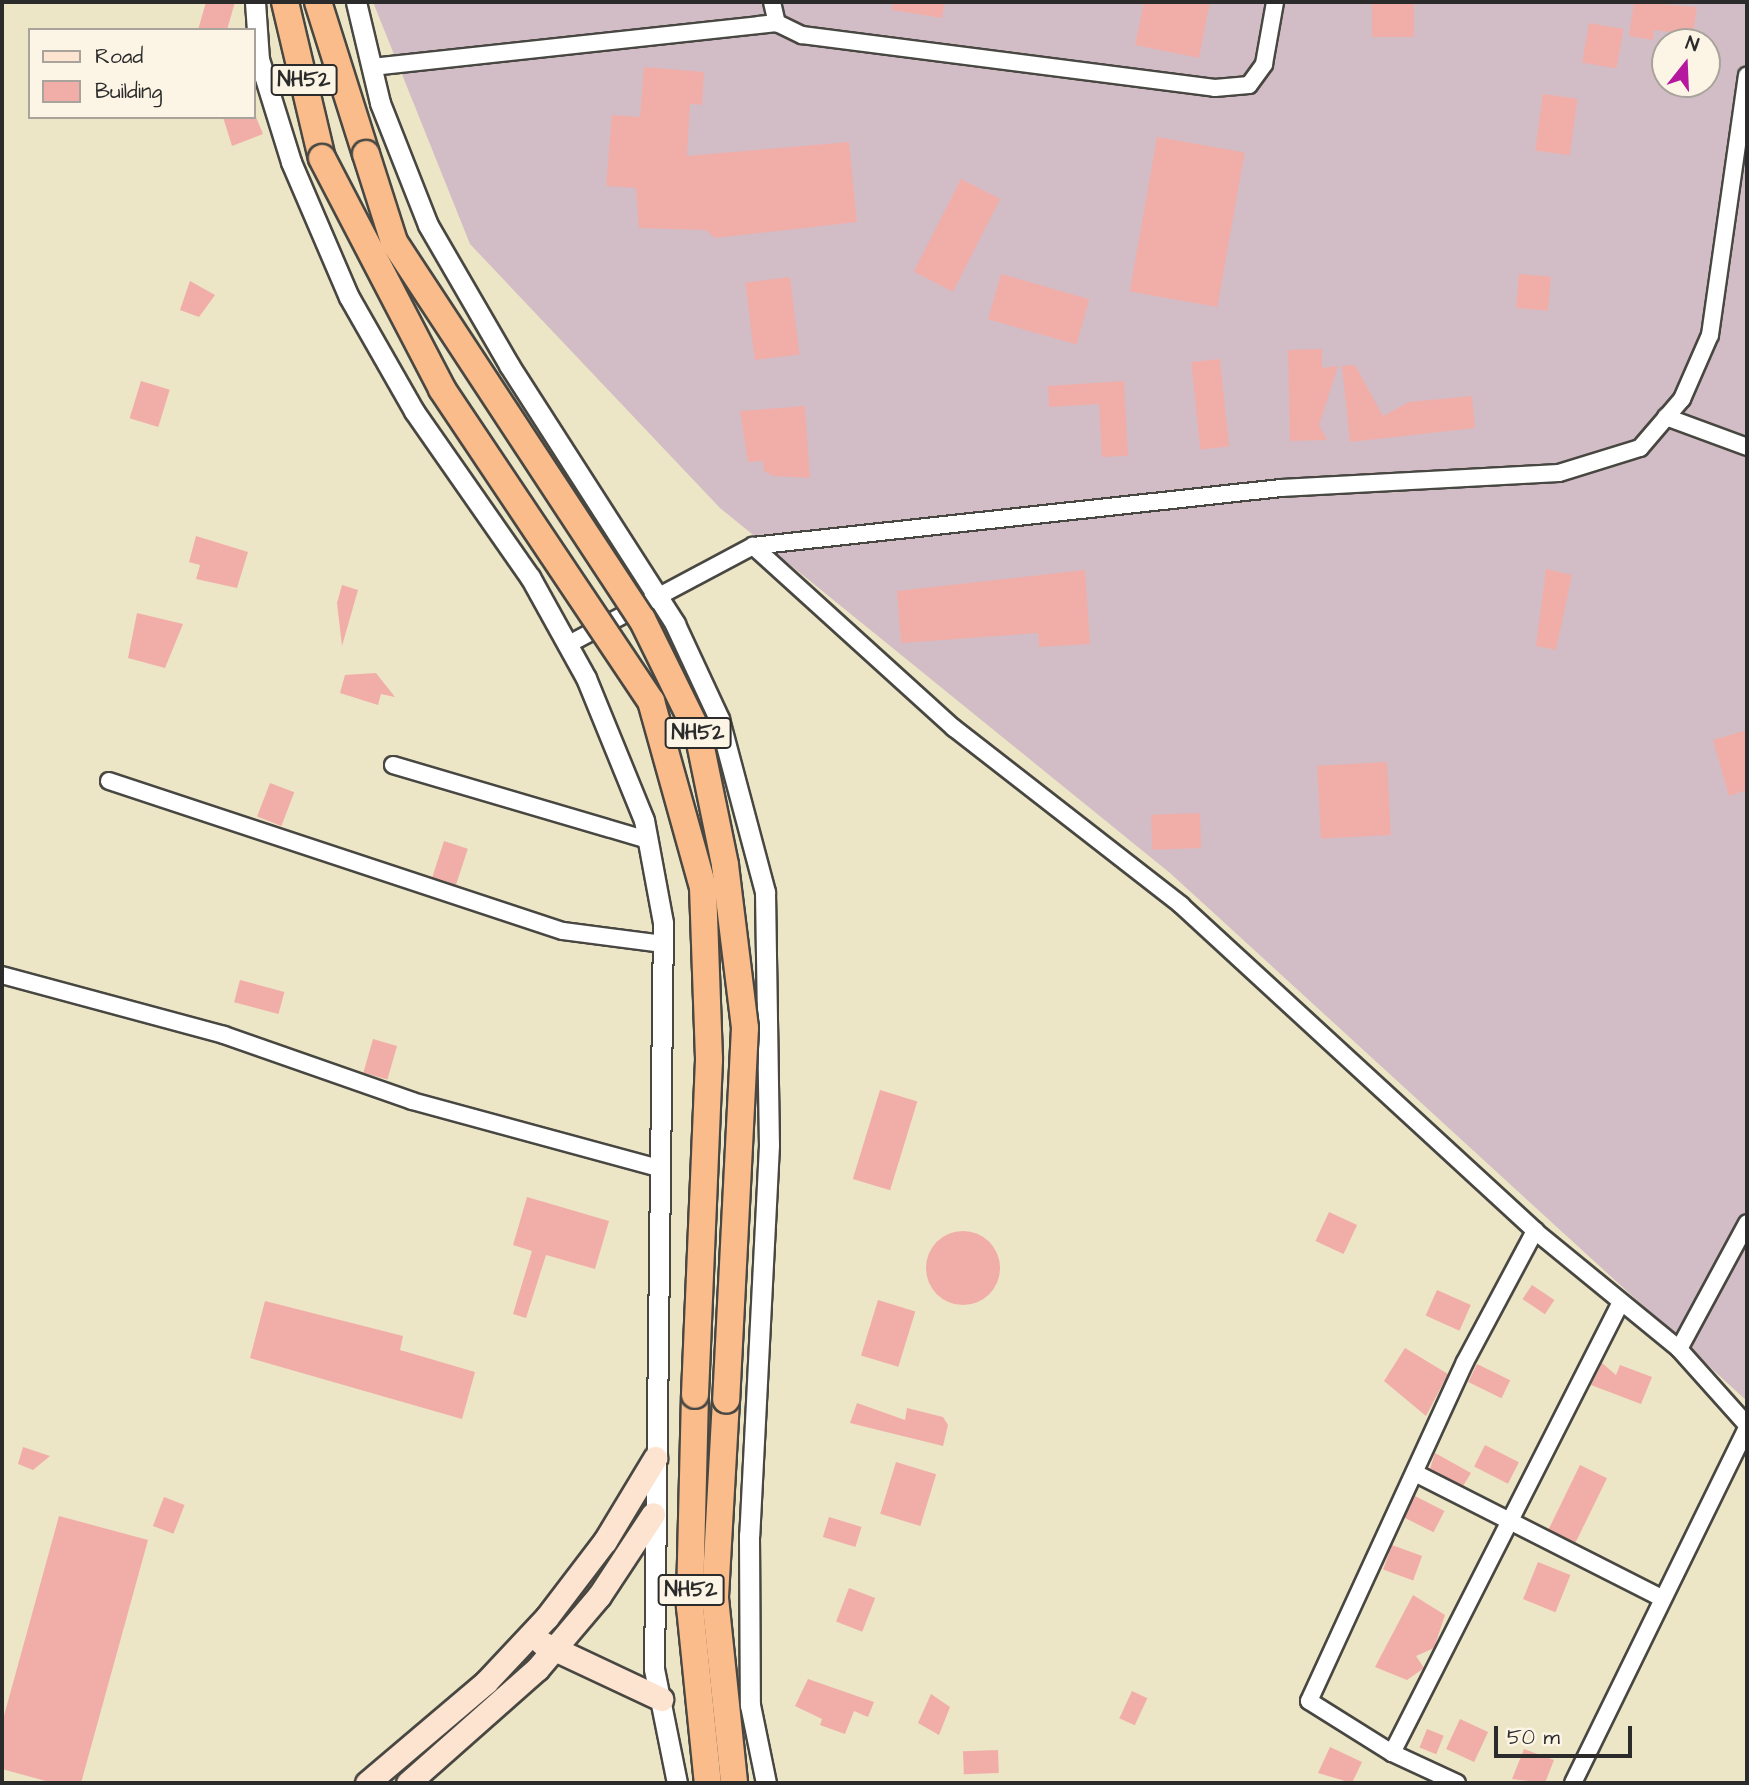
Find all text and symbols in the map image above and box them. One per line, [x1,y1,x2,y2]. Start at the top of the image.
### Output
legend [28,28,256,119]
north arrow [1651,28,1721,98]
text: N [1682,30,1702,59]
text: Road [95,42,143,71]
road number: NH52 [269,62,339,98]
text: Building [95,77,162,106]
road number: NH52 [663,716,733,750]
road number: NH52 [656,1572,726,1608]
scale bar [1497,1712,1635,1756]
text: 50 m [1507,1723,1560,1752]

